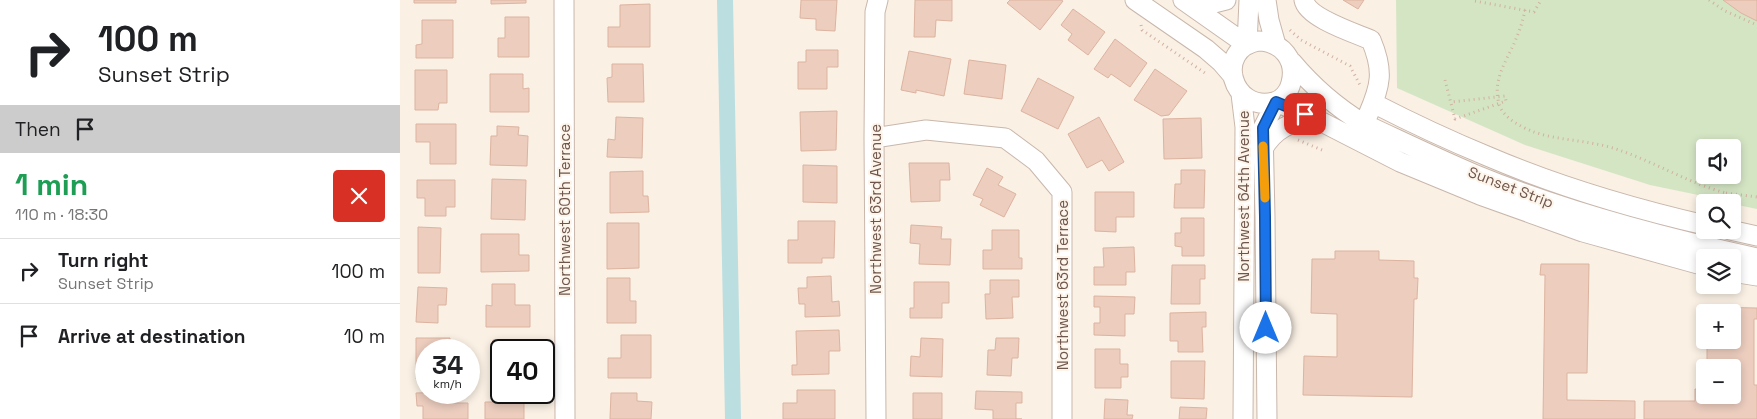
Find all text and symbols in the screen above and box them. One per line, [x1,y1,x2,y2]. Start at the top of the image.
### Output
text: 100 m [98,17,198,61]
icon: right [15,20,80,85]
text: Sunset Strip [98,60,230,88]
pin [1284,93,1326,135]
icon: arrive [1291,100,1319,128]
street label: Northwest 64th Avenue [1234,110,1253,282]
icon: arrive [71,115,99,143]
text: Then [15,117,61,142]
street label: Northwest 60th Terrace [555,124,574,296]
street label: Northwest 63rd Avenue [866,124,885,294]
map controls [1696,139,1741,404]
button: sound [1696,139,1741,184]
street label: Sunset Strip [1466,162,1556,212]
text: 1 min [15,165,88,204]
button: close [333,170,385,222]
button: search [1696,194,1741,239]
street label: Northwest 63rd Terrace [1053,200,1072,370]
text: 110 m · 18:30 [15,204,108,225]
text: Turn right [58,248,148,273]
button: layers [1696,249,1741,294]
icon: right [15,257,43,285]
text: 100 m [331,259,385,284]
text: Sunset Strip [58,273,154,294]
position arrow [1239,301,1291,353]
button: + [1696,304,1741,349]
icon: arrive [15,322,43,350]
text: Arrive at destination [58,324,246,349]
text: 10 m [344,324,385,349]
speed limit sign: 40 [490,339,555,404]
text: 34 [432,349,463,381]
button: − [1696,359,1741,404]
text: km/h [433,376,462,392]

